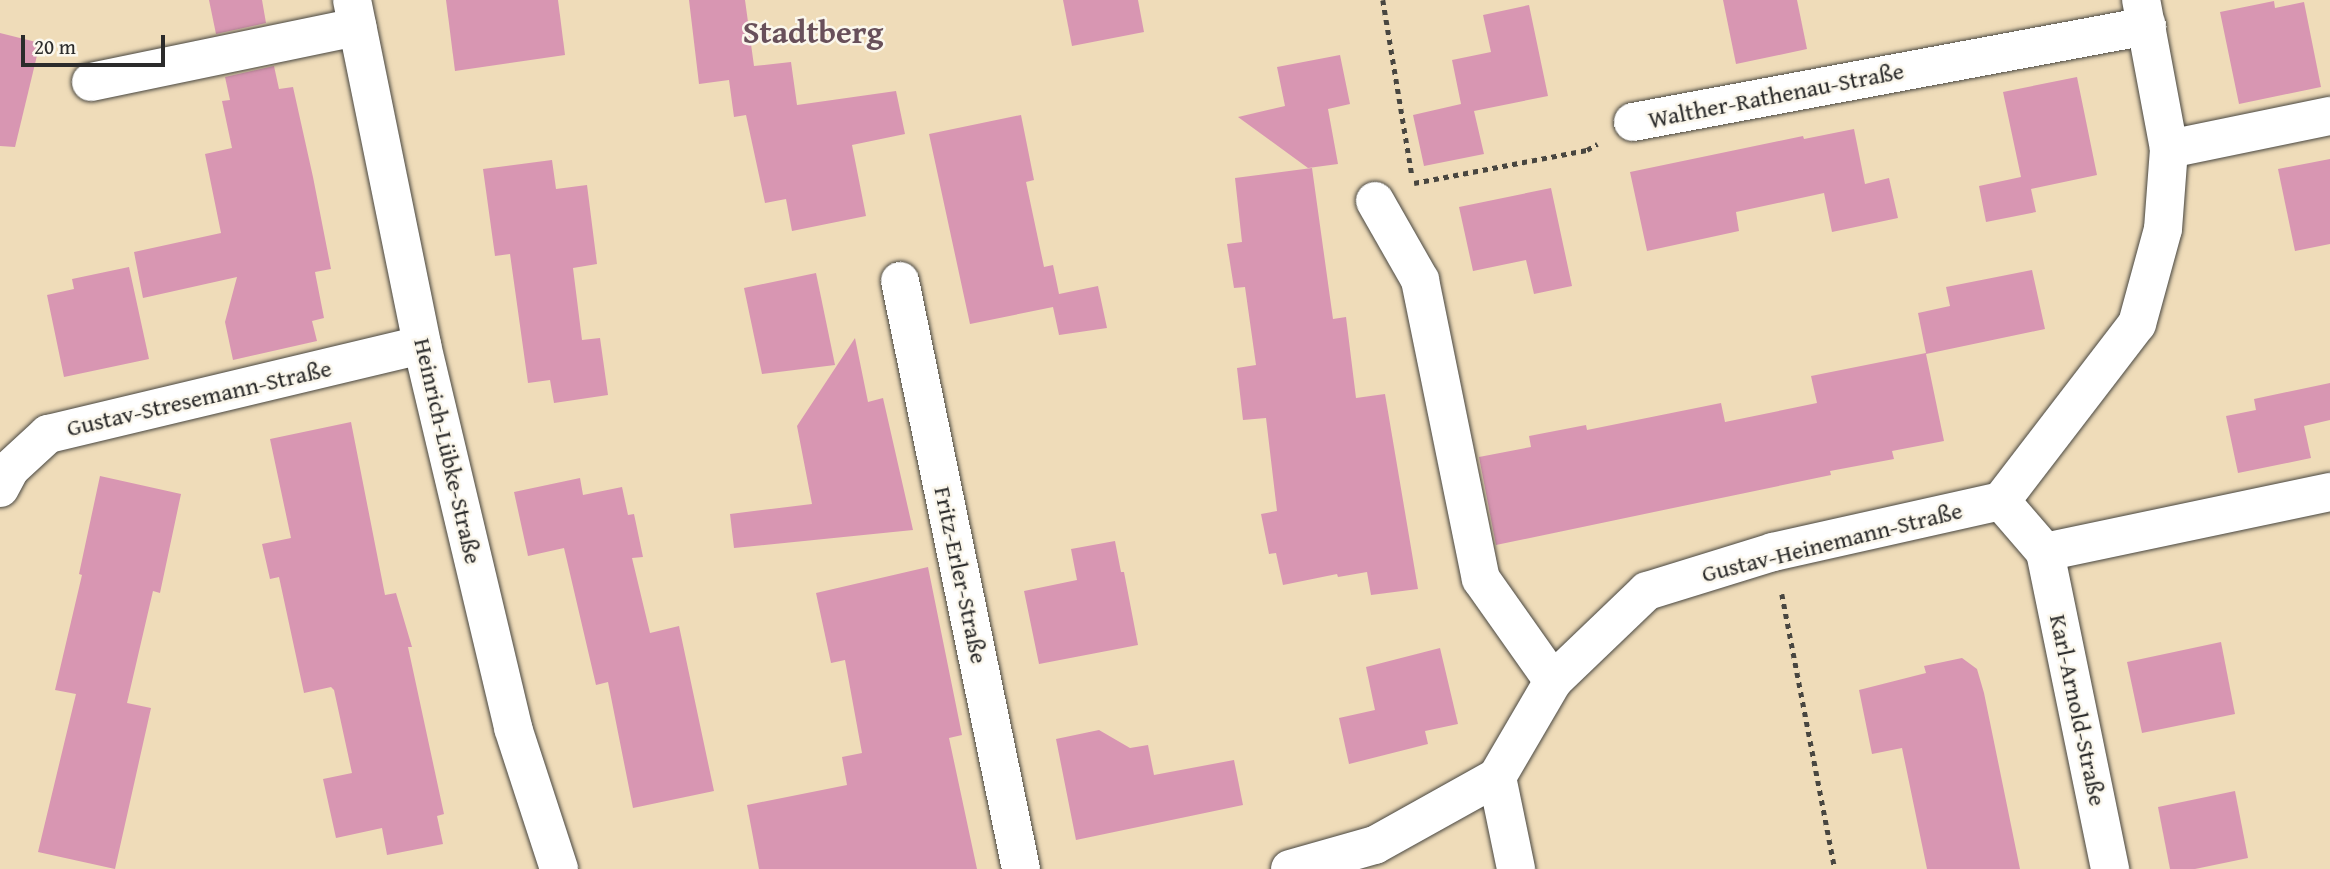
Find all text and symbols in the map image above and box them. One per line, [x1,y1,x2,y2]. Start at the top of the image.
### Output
district label: Stadtberg [743,13,883,51]
scale bar [24,21,168,65]
text: 20 m [34,31,76,62]
street label: Walther-Rathenau-Straße [1646,56,1906,134]
street label: Heinrich-Lübke-Straße [408,335,488,567]
street label: Gustav-Stresemann-Straße [64,354,334,442]
street label: Fritz-Erler-Straße [928,484,994,666]
street label: Gustav-Heinemann-Straße [1699,496,1965,588]
street label: Karl-Arnold-Straße [2044,612,2112,808]

